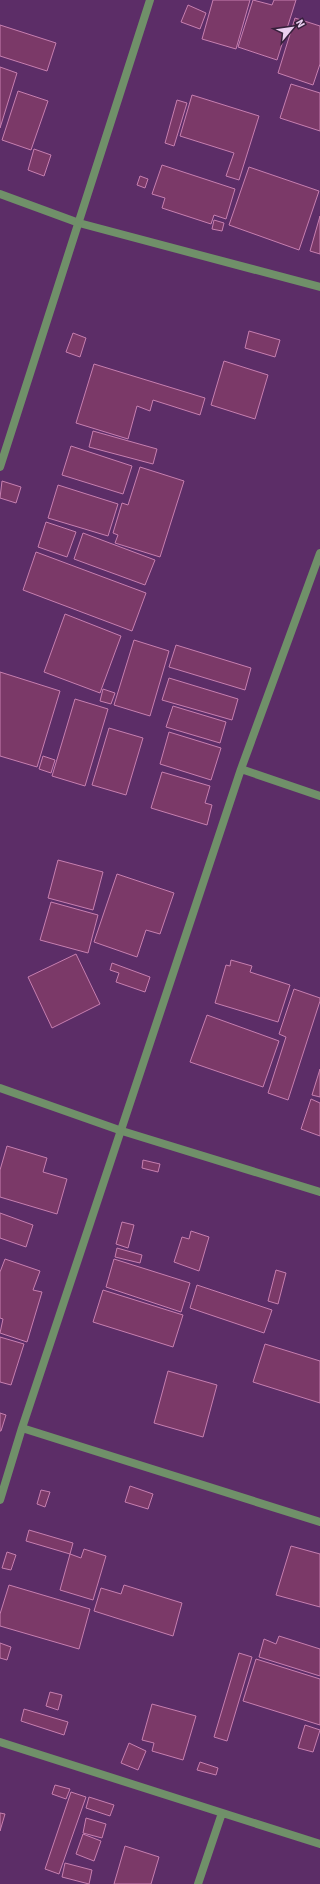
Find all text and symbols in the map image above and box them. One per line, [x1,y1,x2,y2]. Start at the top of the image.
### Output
north arrow [272,8,312,48]
text: N [292,17,309,30]

